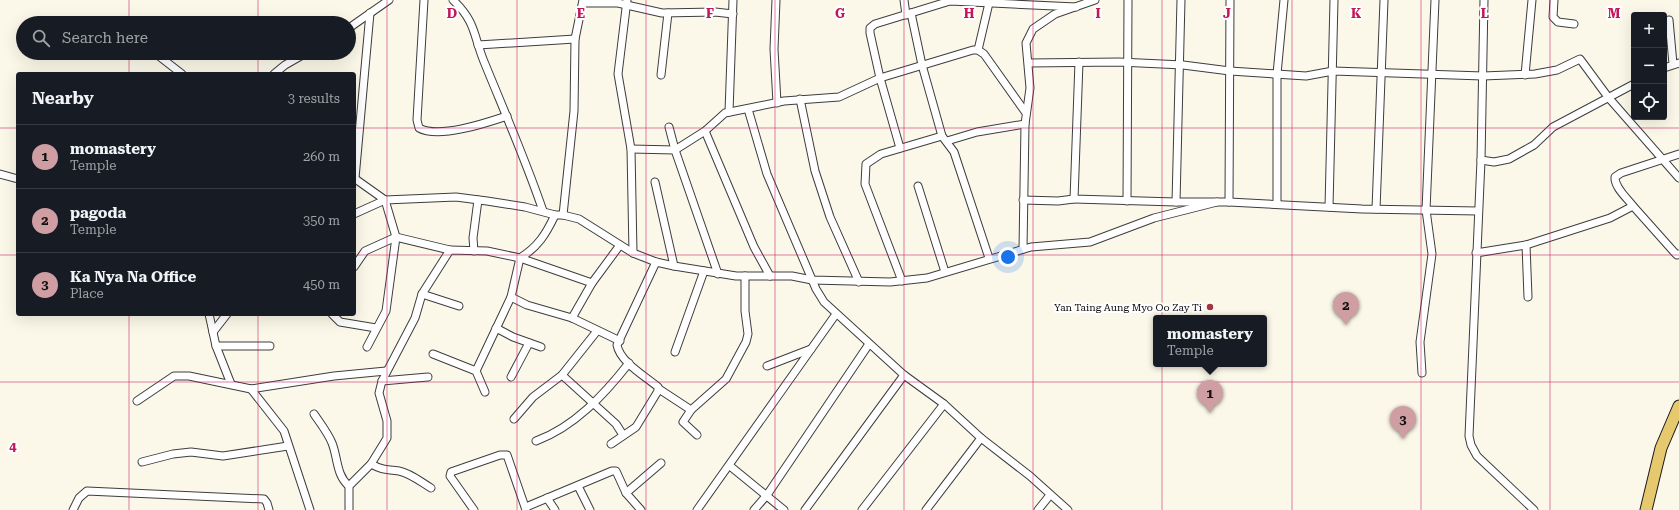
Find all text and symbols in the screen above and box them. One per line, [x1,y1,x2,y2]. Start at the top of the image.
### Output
text: D [447,6,457,21]
text: E [577,6,585,21]
text: F [706,6,714,21]
text: G [835,6,845,21]
text: H [964,6,975,21]
text: I [1095,6,1101,21]
text: J [1223,6,1231,21]
text: K [1351,6,1362,21]
text: L [1481,6,1489,21]
text: M [1608,6,1621,21]
map controls [1631,12,1667,120]
button: + [1631,12,1667,48]
search box [16,16,356,60]
icon: search [30,27,52,49]
text: Search here [62,29,148,47]
button: − [1631,48,1667,84]
button: locate [1631,84,1667,120]
text: Nearby [32,88,94,108]
text: 3 results [288,91,340,106]
text: momastery [70,140,156,158]
text: 1 [41,149,49,164]
text: 260 m [303,149,340,164]
text: Temple [70,158,117,173]
text: pagoda [70,204,126,222]
text: 2 [41,213,49,228]
text: 350 m [303,213,340,228]
text: Temple [70,222,117,237]
your location [998,247,1018,267]
text: Ka Nya Na Office [70,268,196,286]
text: 3 [41,277,49,292]
text: 450 m [303,277,340,292]
text: Place [70,286,104,301]
pin: 2 [1333,292,1359,325]
place label: Yan Taing Aung Myo Oo Zay Ti [1054,302,1202,313]
marker: Yan Taing Aung Myo Oo Zay Ti [1205,302,1215,312]
popup [1153,315,1267,367]
text: momastery [1167,325,1253,343]
text: Temple [1167,343,1214,358]
pin: 1 [1197,380,1223,413]
pin: 3 [1390,406,1416,439]
text: 4 [9,439,17,454]

